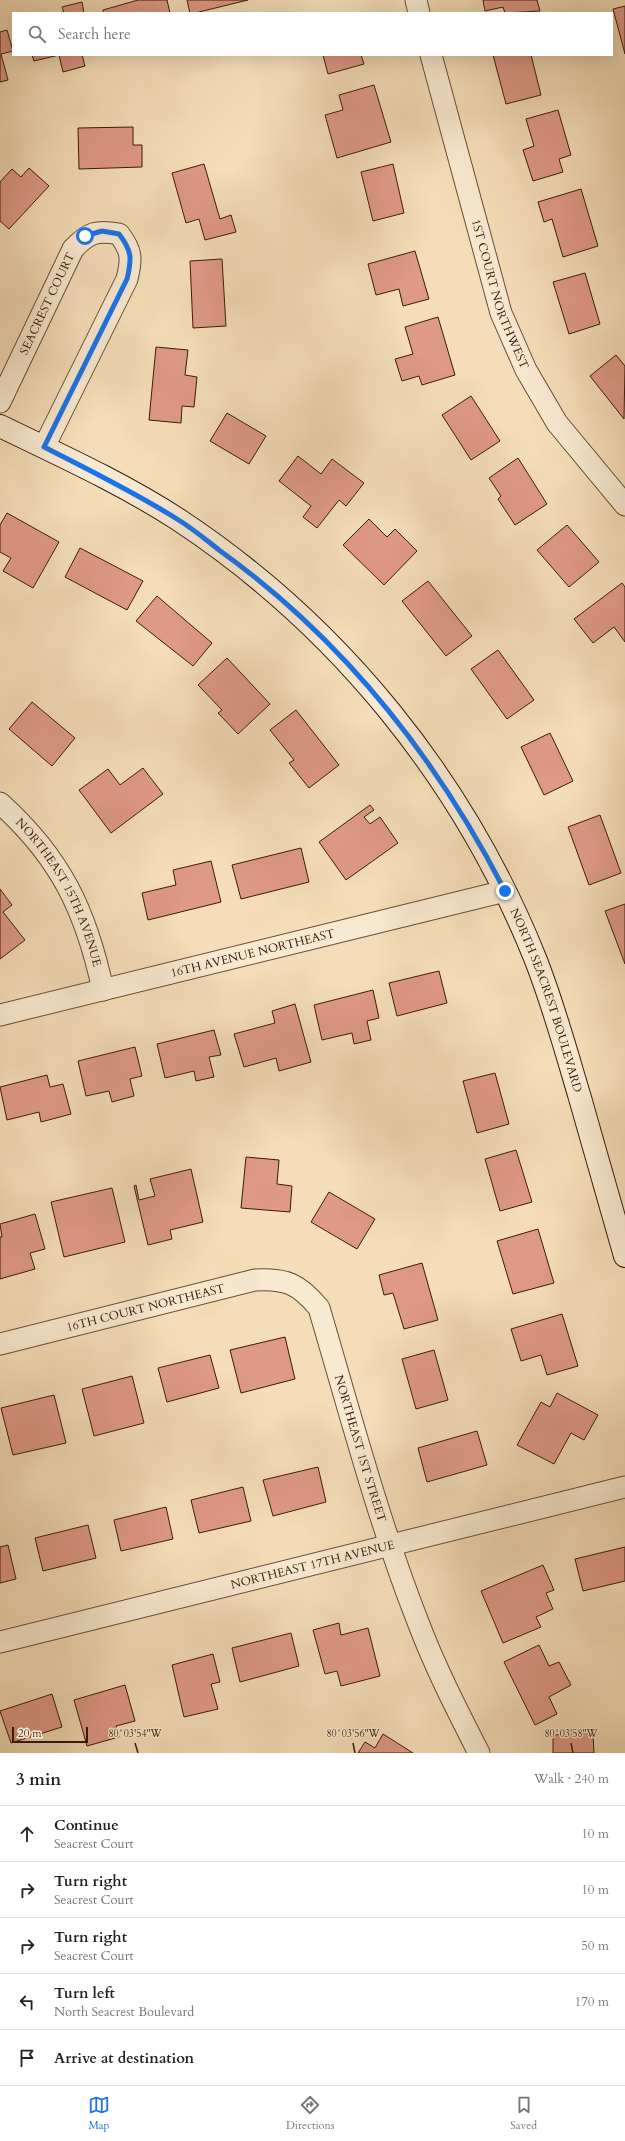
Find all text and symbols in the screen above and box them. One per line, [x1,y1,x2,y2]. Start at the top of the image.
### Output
search box [12,12,613,56]
icon: search [26,23,48,45]
text: Search here [58,24,131,44]
street label: 1ST COURT NORTHWEST [468,217,533,372]
route start [76,227,94,245]
street label: SEACREST COURT [16,250,78,357]
street label: NORTHEAST 15TH AVENUE [12,815,105,968]
route end [496,882,514,900]
street label: NORTH SEACREST BOULEVARD [506,905,586,1095]
street label: 16TH AVENUE NORTHEAST [169,925,336,981]
street label: 16TH COURT NORTHEAST [65,1280,227,1335]
street label: NORTHEAST 1ST STREET [331,1373,390,1524]
street label: NORTHEAST 17TH AVENUE [229,1536,396,1593]
scale bar [12,1725,88,1744]
text: 20 m [18,1726,42,1741]
text: 80°03'54"W [108,1727,163,1741]
text: 80°03'56"W [326,1727,381,1741]
text: 80°03'58"W [544,1727,599,1741]
text: 3 min [16,1768,61,1791]
text: Walk · 240 m [534,1770,609,1788]
text: Continue [54,1815,119,1835]
icon: ahead [16,1823,38,1845]
text: 10 m [581,1825,609,1843]
text: Seacrest Court [54,1835,134,1853]
text: Turn right [54,1871,127,1891]
icon: right [16,1879,38,1901]
text: 10 m [581,1881,609,1899]
text: Seacrest Court [54,1891,134,1909]
text: Turn right [54,1927,127,1947]
icon: right [16,1935,38,1957]
text: 50 m [581,1937,609,1955]
text: Seacrest Court [54,1947,134,1965]
text: Turn left [54,1983,115,2003]
icon: left [16,1991,38,2013]
text: 170 m [575,1993,609,2011]
text: North Seacrest Boulevard [54,2003,194,2021]
icon: arrive [16,2047,38,2069]
text: Arrive at destination [54,2048,194,2068]
tab: Map [88,2094,110,2133]
tab: Directions [286,2094,334,2133]
tab: Saved [510,2094,537,2133]

